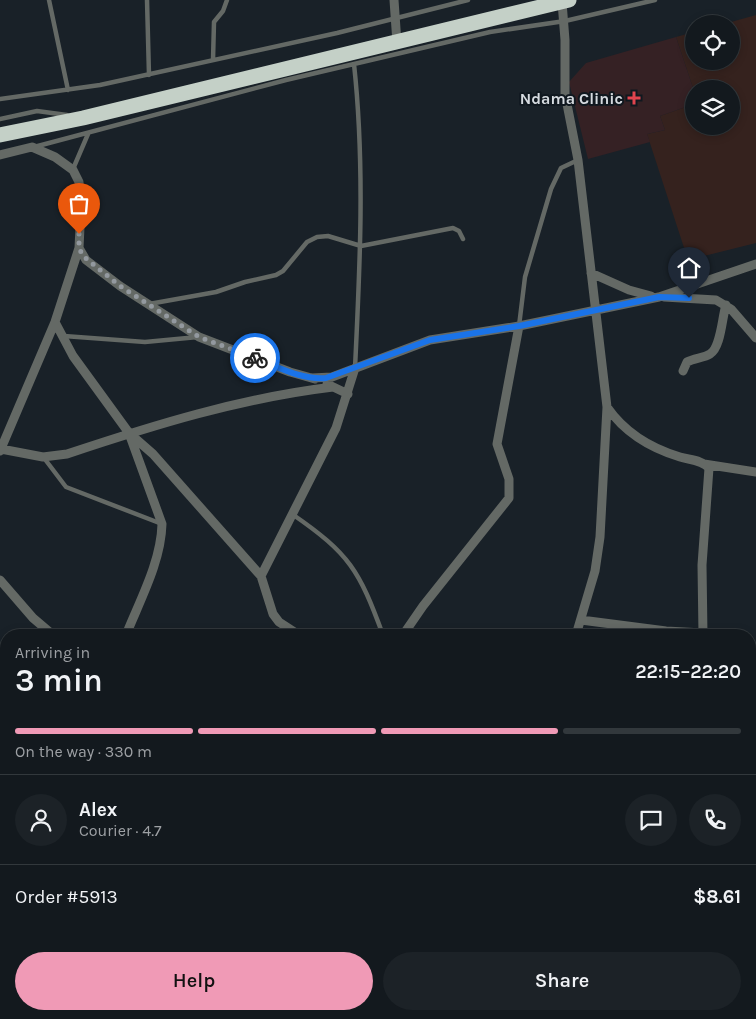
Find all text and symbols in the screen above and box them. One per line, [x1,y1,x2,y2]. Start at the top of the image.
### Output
map controls [685,15,740,135]
button: locate [685,15,740,70]
button: layers [685,80,740,135]
place label: Ndama Clinic [520,89,623,108]
marker: Ndama Clinic [627,91,641,105]
pin [58,183,100,234]
icon: bag [65,190,93,218]
pin [668,247,710,298]
icon: home [675,254,703,282]
courier [230,333,280,383]
icon: bike [241,344,269,372]
text: Arriving in [15,643,90,662]
text: 22:15–22:20 [635,661,741,683]
text: 3 min [15,662,103,699]
text: On the way · 330 m [15,742,152,761]
button: person [15,794,67,846]
button: chat [625,794,677,846]
button: phone [689,794,741,846]
text: Alex [79,799,117,821]
text: Courier · 4.7 [79,821,162,840]
text: Order #5913 [15,886,118,908]
text: $8.61 [693,886,741,908]
button: Help [15,952,373,1010]
button: Share [383,952,741,1010]

